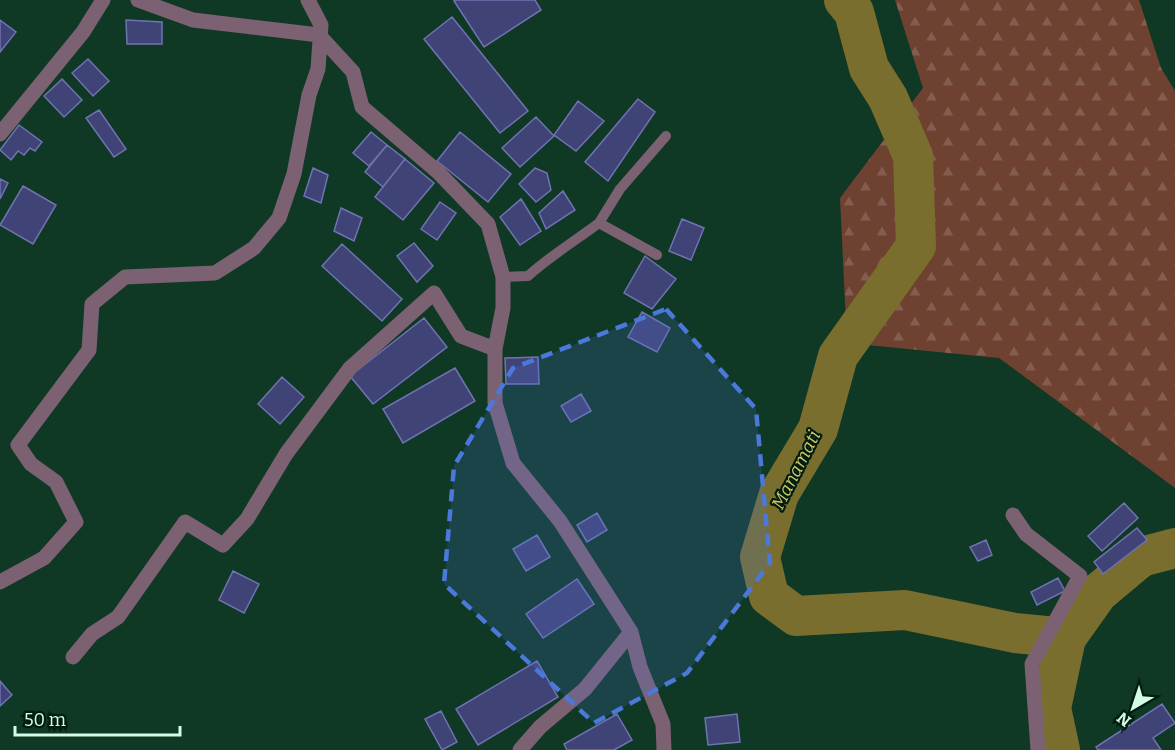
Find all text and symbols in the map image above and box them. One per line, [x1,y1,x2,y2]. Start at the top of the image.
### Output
water label: Manamati [767,427,825,513]
north arrow [1103,678,1163,738]
scale bar [15,699,180,737]
text: N [1113,708,1135,731]
text: 50 m [24,709,66,731]

